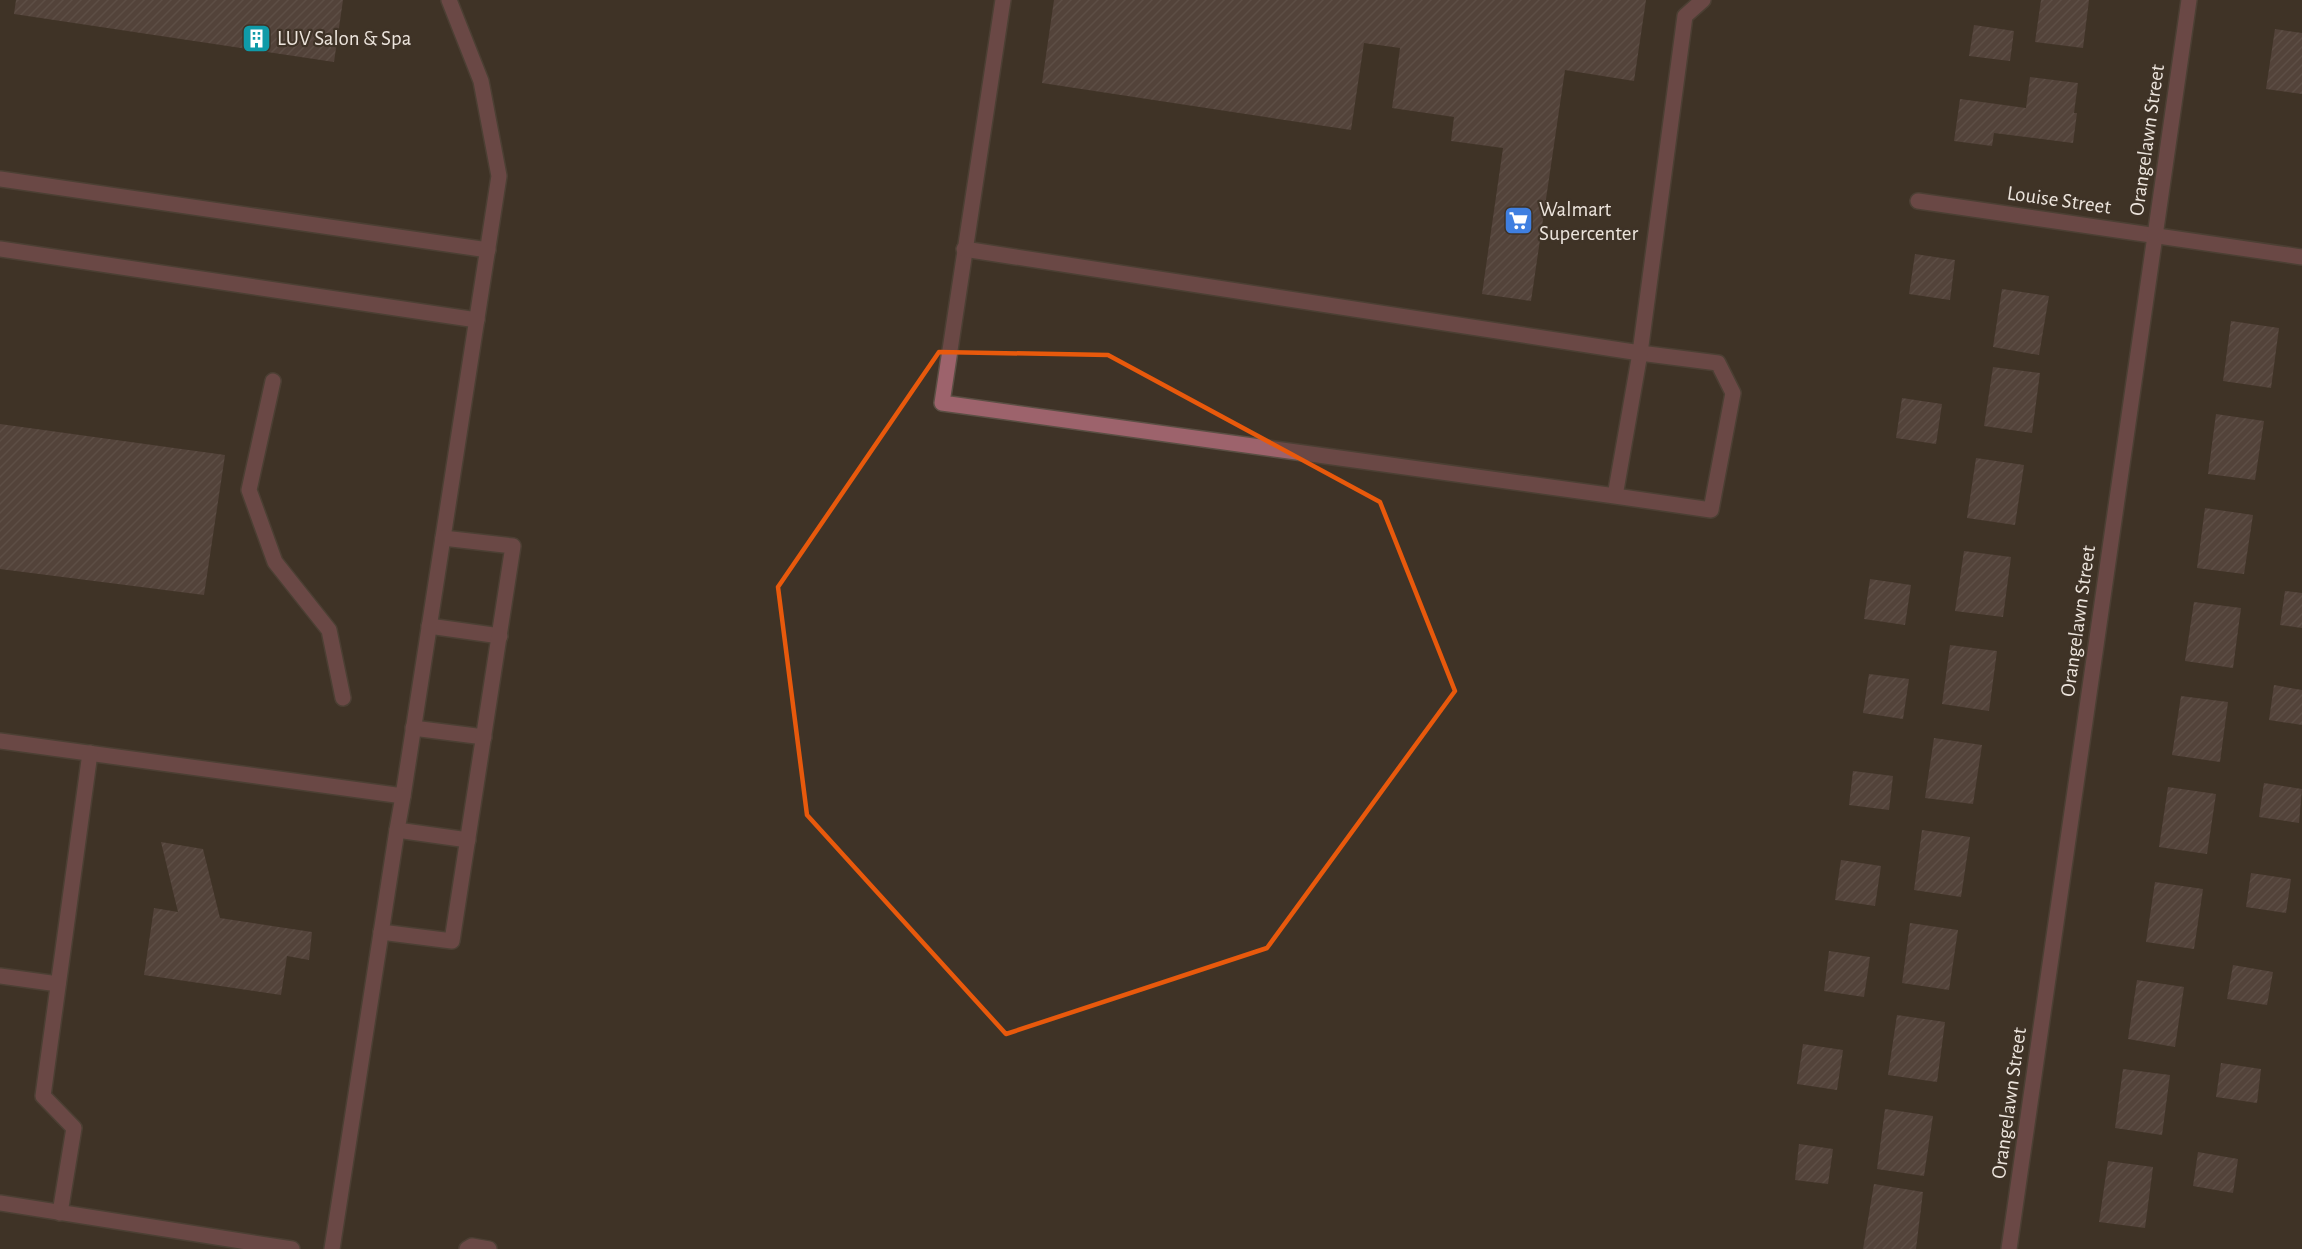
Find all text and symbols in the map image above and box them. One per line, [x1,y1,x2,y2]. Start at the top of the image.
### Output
building icon: LUV Salon & Spa [240,22,272,54]
place label: LUV Salon & Spa [277,28,412,49]
street label: Orangelawn Street [2126,63,2168,217]
street label: Louise Street [2006,182,2113,218]
place label: Walmart Supercenter [1539,199,1638,244]
supermarket icon: Walmart Supercenter [1502,205,1534,237]
street label: Orangelawn Street [2057,544,2099,698]
street label: Orangelawn Street [1988,1026,2030,1180]

